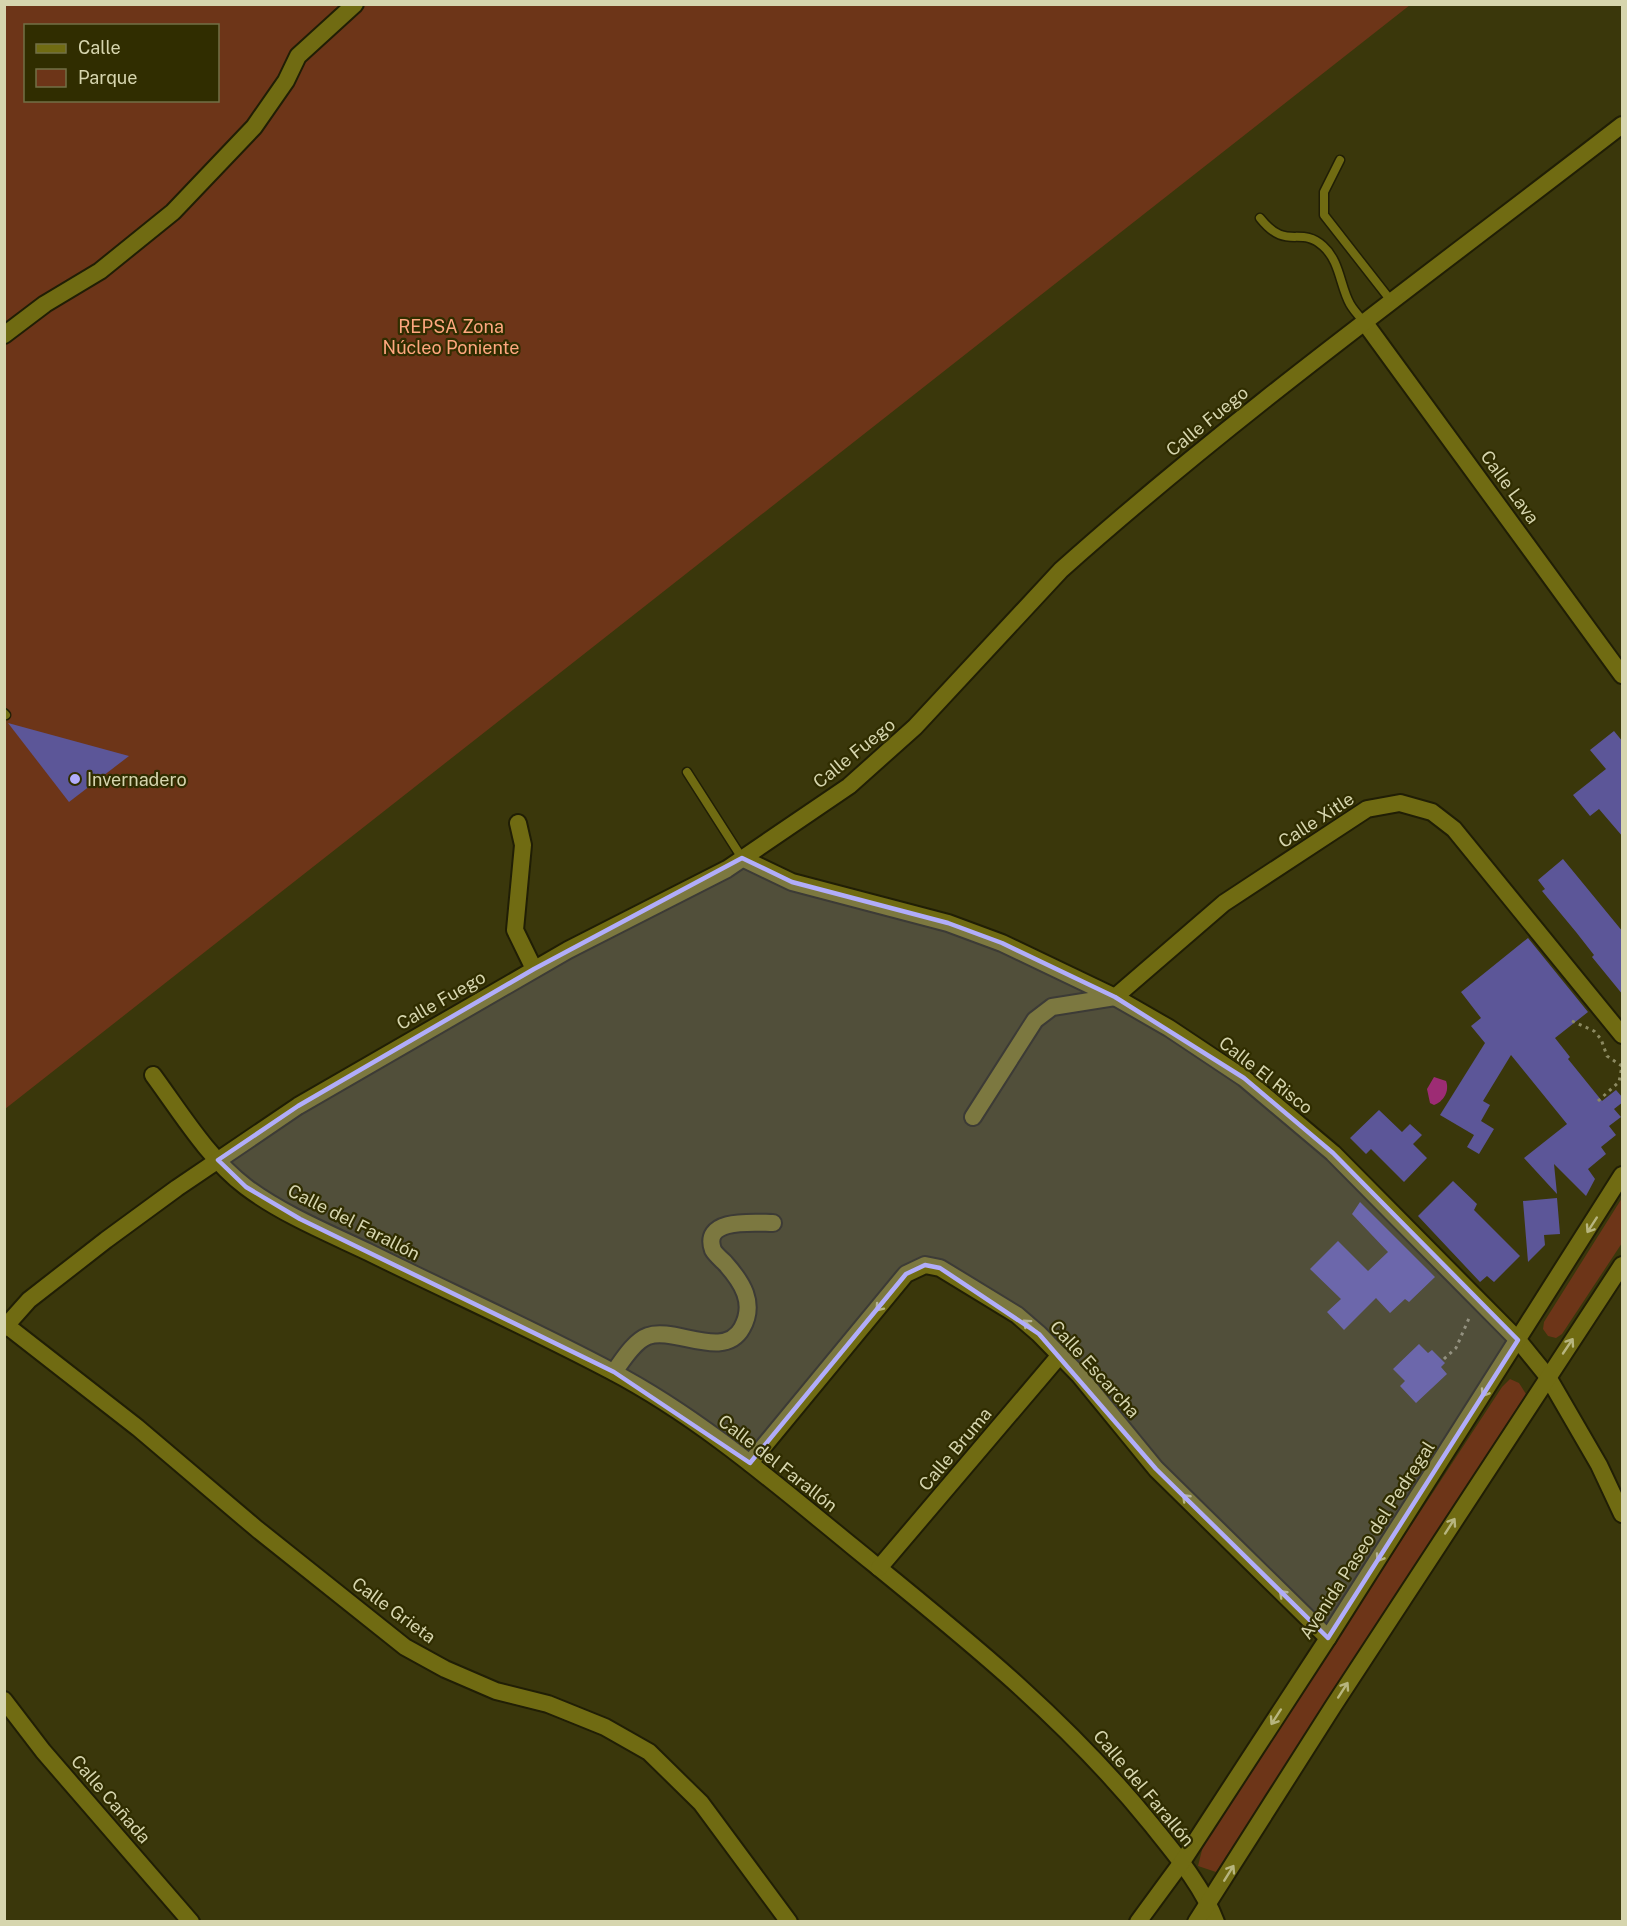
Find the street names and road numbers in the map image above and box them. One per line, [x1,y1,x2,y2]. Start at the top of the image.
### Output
street label: Calle Fuego [1162,382,1252,460]
street label: Calle Lava [1476,446,1544,528]
street label: Calle Fuego [809,714,899,792]
street label: Calle Xitle [1274,788,1358,852]
street label: Calle Fuego [393,966,489,1034]
street label: Calle El Risco [1215,1032,1317,1118]
street label: Calle del Farallón [285,1180,423,1264]
street label: Calle Escarcha [1046,1316,1144,1422]
street label: Calle Bruma [914,1403,996,1495]
street label: Calle del Farallón [714,1410,842,1516]
street label: Avenida Paseo del Pedregal [1295,1437,1439,1643]
street label: Calle Grieta [348,1573,440,1647]
street label: Calle del Farallón [1089,1726,1199,1850]
street label: Calle Cañada [67,1751,155,1847]

